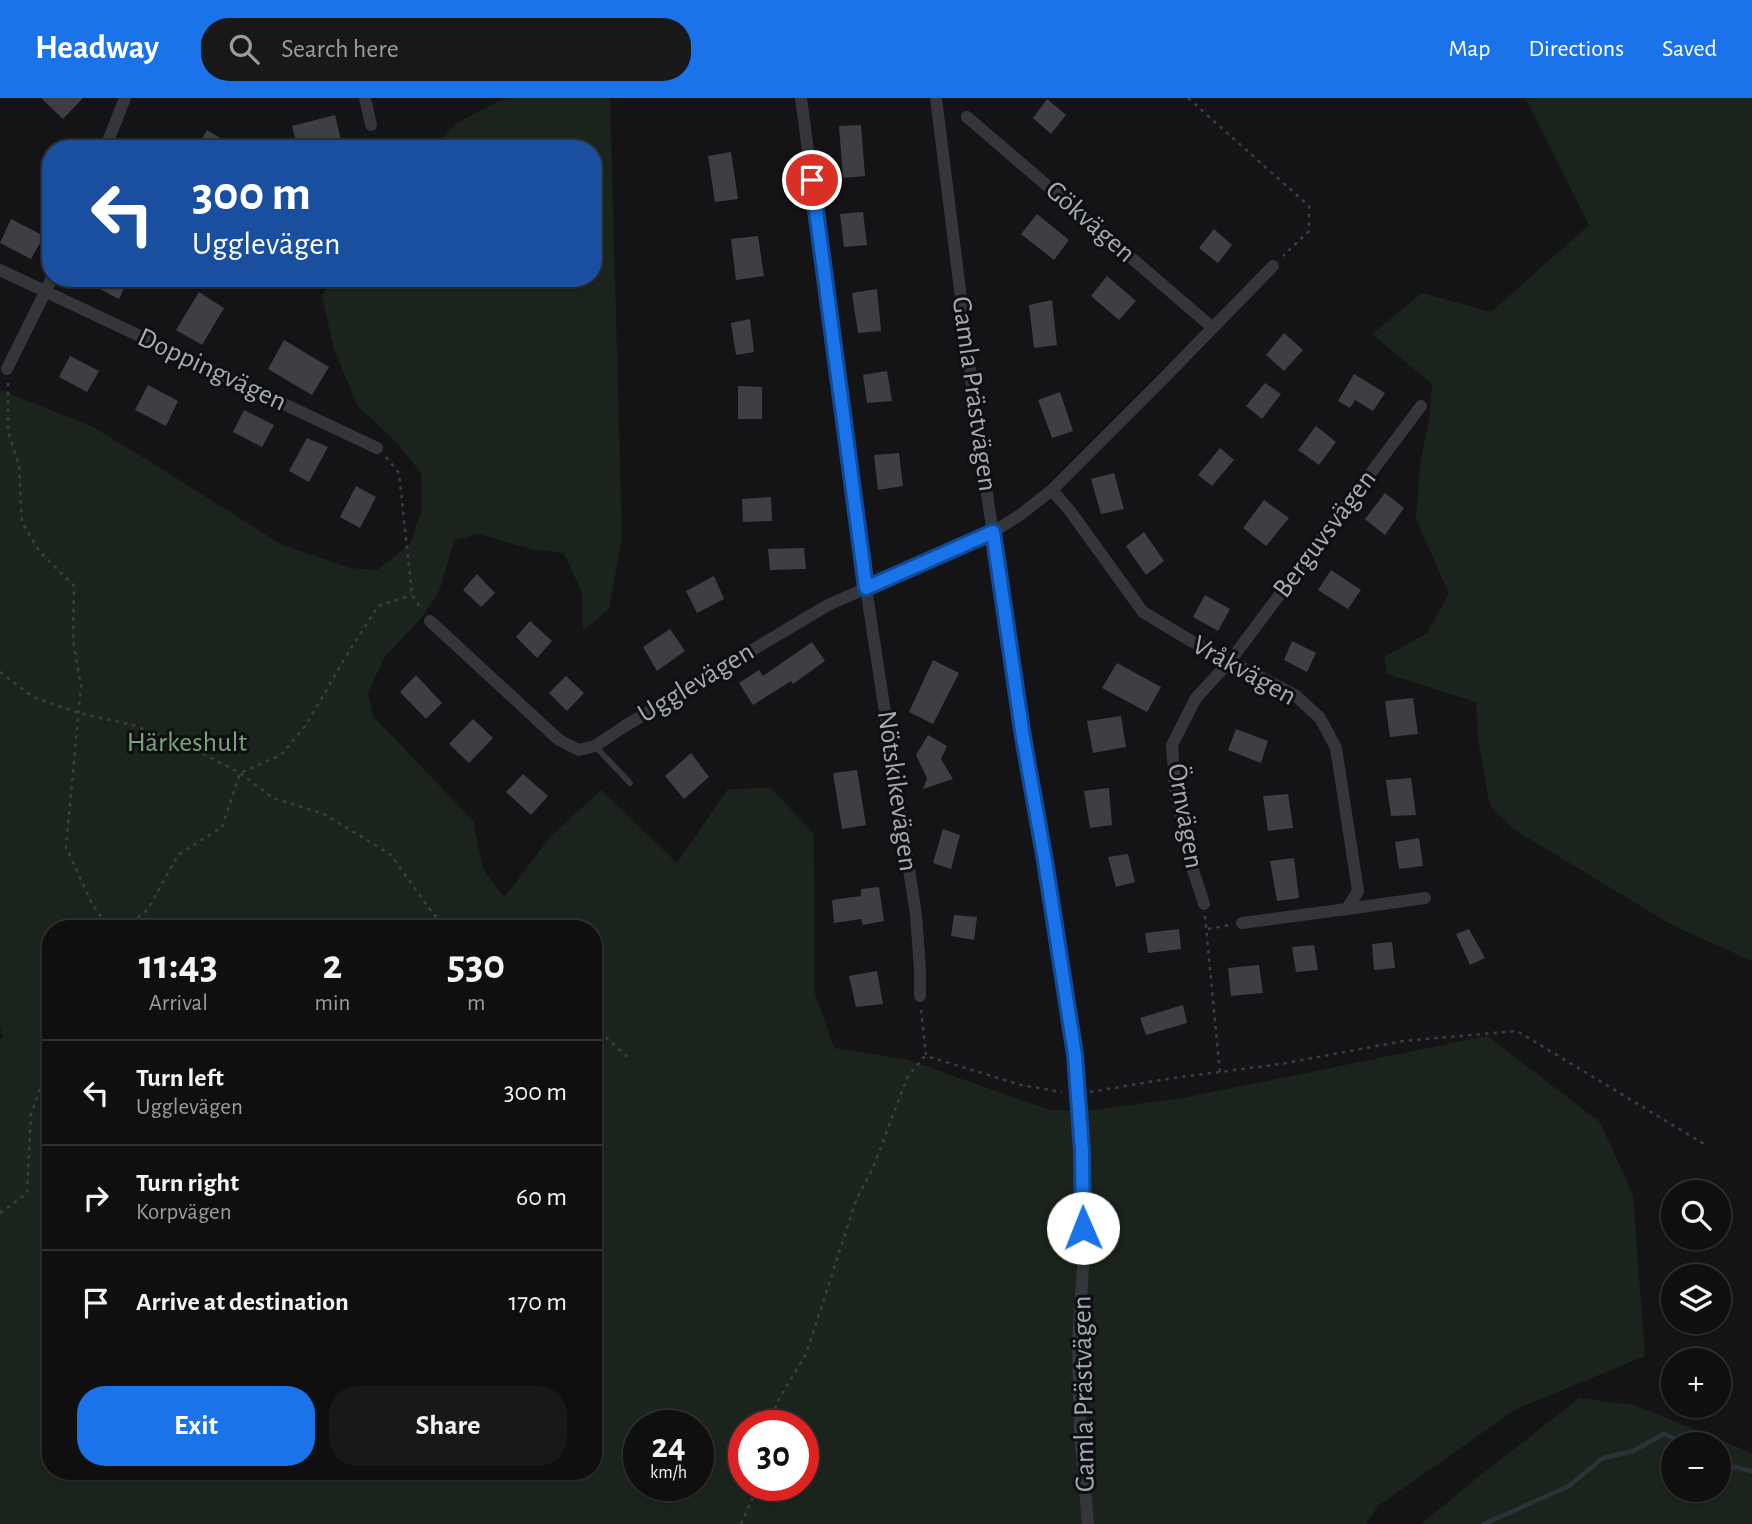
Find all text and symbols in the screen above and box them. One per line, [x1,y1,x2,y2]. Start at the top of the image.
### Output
search box [201,18,691,81]
icon: search [225,30,263,68]
text: Headway [35,32,159,65]
text: Search here [281,36,399,62]
text: Map [1448,37,1490,61]
text: Directions [1528,37,1624,61]
text: Saved [1662,37,1717,61]
pin [782,150,842,210]
icon: arrive [793,161,831,199]
icon: left [77,168,168,259]
text: 300 m [192,170,311,219]
street label: Gökvägen [1040,176,1140,268]
text: Ugglevägen [192,228,341,260]
street label: Gamla Prästvägen [946,295,1002,493]
street label: Doppingvägen [133,323,291,417]
street label: Berguvsvägen [1268,465,1382,603]
street label: Vråkvägen [1187,631,1301,711]
street label: Ugglevägen [633,638,759,728]
street label: Nötskikevägen [872,709,922,873]
park label: Härkeshult [127,729,247,757]
street label: Örnvägen [1162,761,1210,871]
text: 11:43 [139,944,218,986]
text: 2 [323,944,342,986]
text: 530 [447,944,505,986]
text: Arrival [149,992,208,1015]
text: min [315,992,350,1015]
text: m [467,992,485,1015]
text: Turn left [136,1065,224,1091]
icon: left [77,1074,115,1112]
text: 300 m [504,1079,567,1105]
text: Ugglevägen [136,1096,243,1119]
text: Turn right [136,1170,239,1196]
icon: right [77,1179,115,1217]
map controls [1661,1180,1731,1502]
button: search [1661,1180,1731,1250]
text: 60 m [516,1184,567,1210]
position arrow [1046,1191,1120,1265]
text: Korpvägen [136,1201,232,1224]
button: layers [1661,1264,1731,1334]
icon: arrive [77,1284,115,1322]
text: Arrive at destination [136,1289,349,1315]
text: 170 m [508,1289,567,1315]
street label: Gamla Prästvägen [1068,1295,1100,1493]
button: + [1661,1348,1731,1418]
button: Exit [77,1386,315,1466]
button: Share [329,1386,567,1466]
speed limit sign: 30 [728,1410,819,1501]
text: 24 [651,1429,686,1464]
button: − [1661,1432,1731,1502]
text: km/h [650,1464,687,1482]

